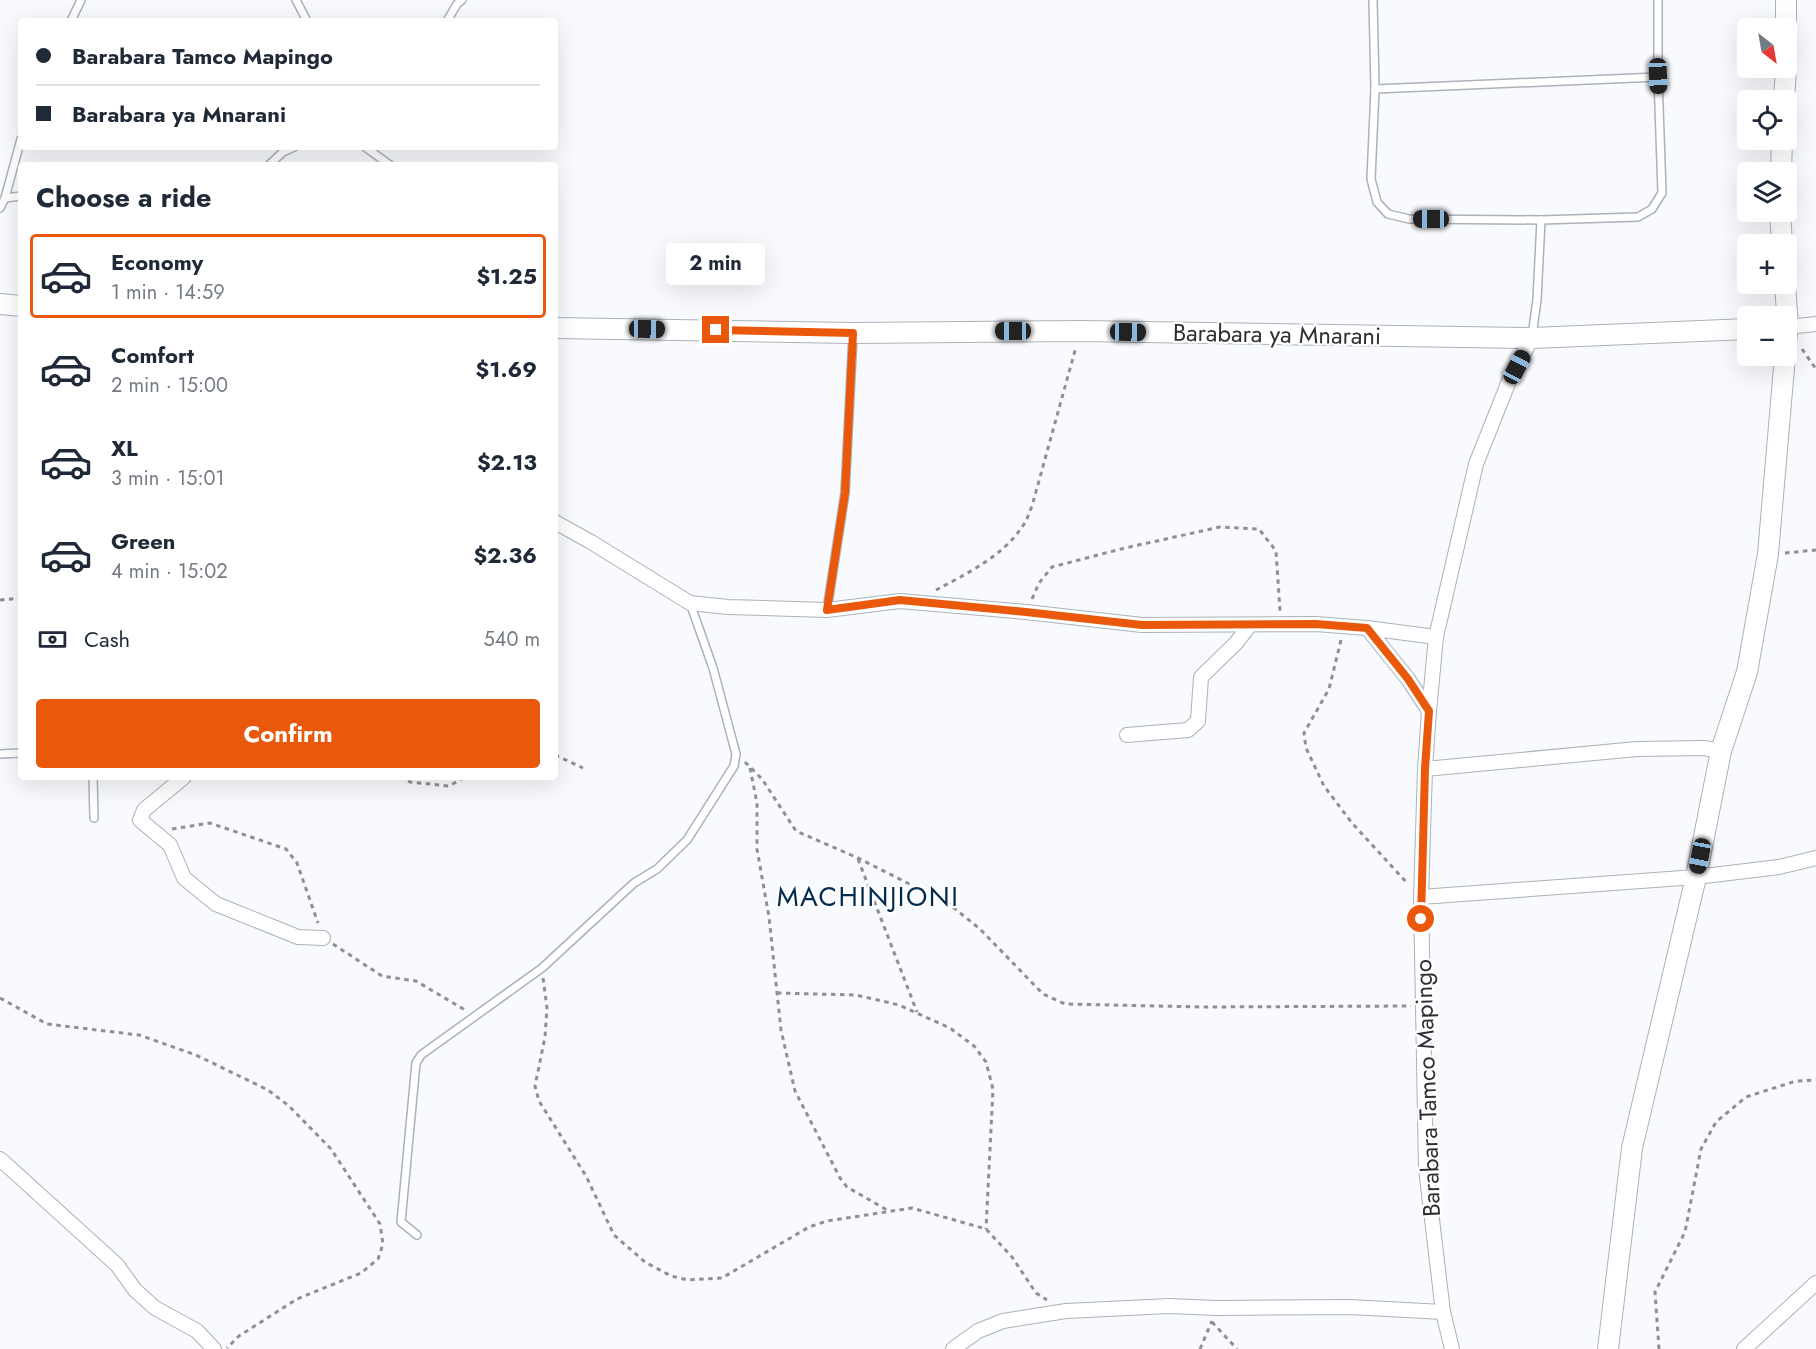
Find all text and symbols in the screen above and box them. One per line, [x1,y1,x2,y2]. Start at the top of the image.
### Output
north arrow [1737,18,1797,78]
map controls [1737,18,1797,366]
text: Barabara Tamco Mapingo [72,40,333,72]
car [1648,58,1668,94]
button: locate [1737,90,1797,150]
text: Barabara ya Mnarani [72,98,286,130]
button: layers [1737,162,1797,222]
text: Choose a ride [36,178,211,217]
car [1413,210,1449,228]
button: + [1737,234,1797,294]
callout: 2 min [666,243,766,285]
text: Economy [111,246,203,278]
icon: car [39,249,93,303]
text: 2 min [689,249,742,278]
text: $1.25 [476,260,537,292]
text: 1 min · 14:59 [111,278,225,307]
button: − [1737,306,1797,366]
street label: Barabara ya Mnarani [1172,315,1382,353]
route end [702,316,729,343]
car [629,320,665,338]
car [995,322,1031,340]
car [1110,323,1146,341]
text: Comfort [111,339,194,371]
icon: car [39,342,93,396]
car [1501,347,1533,387]
text: $1.69 [476,353,537,385]
text: 2 min · 15:00 [111,371,228,400]
text: XL [111,432,138,464]
icon: car [39,435,93,489]
text: $2.13 [477,446,537,478]
text: 3 min · 15:01 [111,464,225,493]
text: Green [111,525,175,557]
icon: car [39,528,93,582]
text: $2.36 [473,539,537,571]
text: 4 min · 15:02 [111,557,228,586]
icon: cash [36,623,69,656]
text: Cash [84,623,130,655]
text: 540 m [483,625,540,654]
button: Confirm [36,699,540,768]
car [1688,837,1712,875]
district label: MACHINJIONI [777,877,959,916]
route start [1407,905,1434,932]
street label: Barabara Tamco Mapingo [1405,958,1449,1218]

